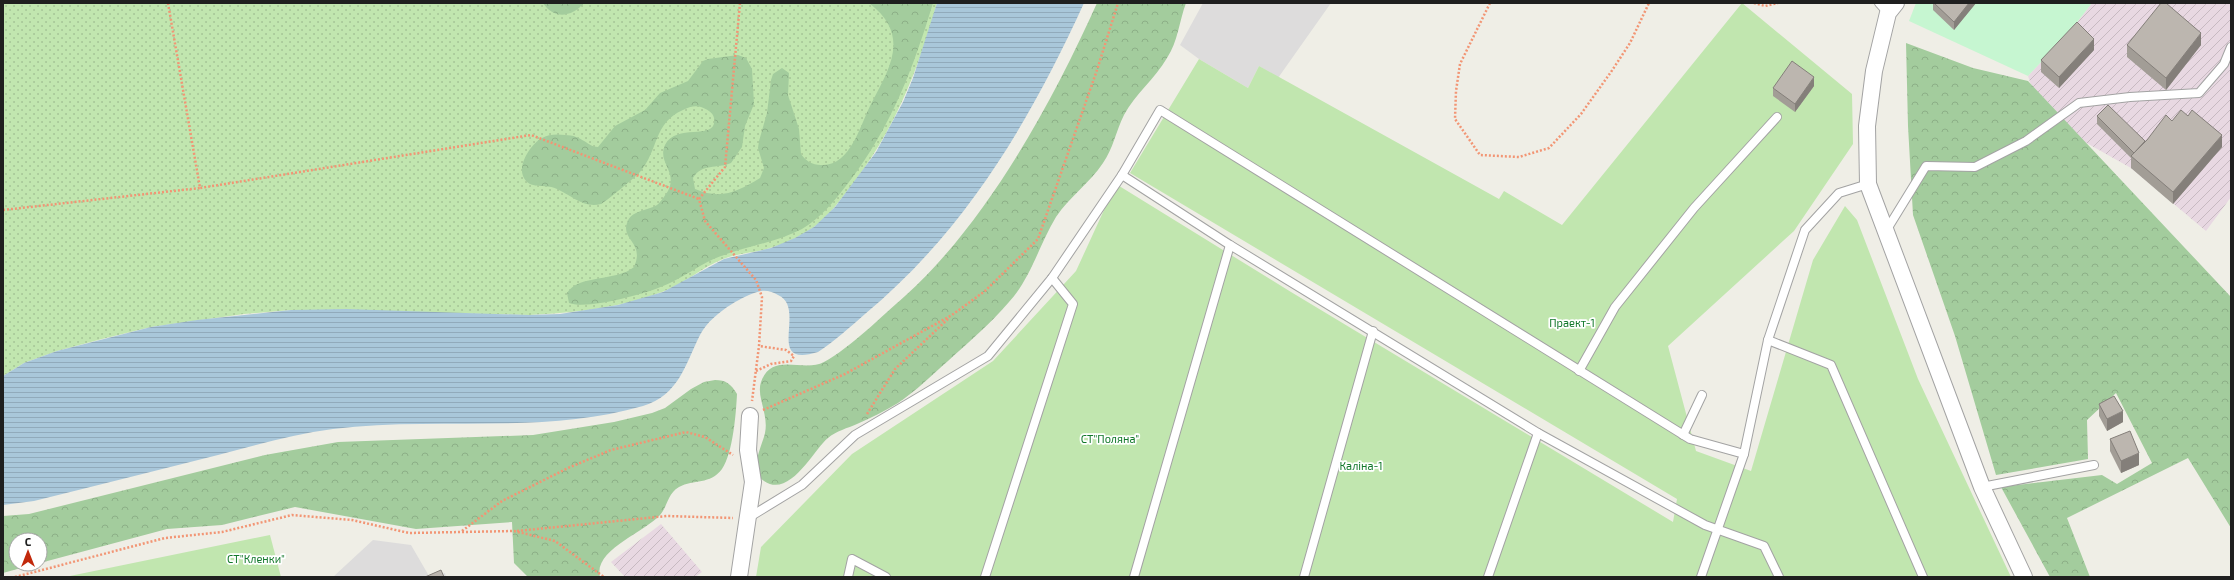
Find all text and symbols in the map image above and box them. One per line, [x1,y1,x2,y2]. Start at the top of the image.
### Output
park label: Праект-1 [1549,316,1595,329]
park label: СТ"Поляна" [1081,432,1139,445]
park label: Каліна-1 [1339,459,1383,472]
north arrow [8,532,48,572]
text: С [25,535,32,548]
park label: СТ"Кленки" [227,552,285,565]

